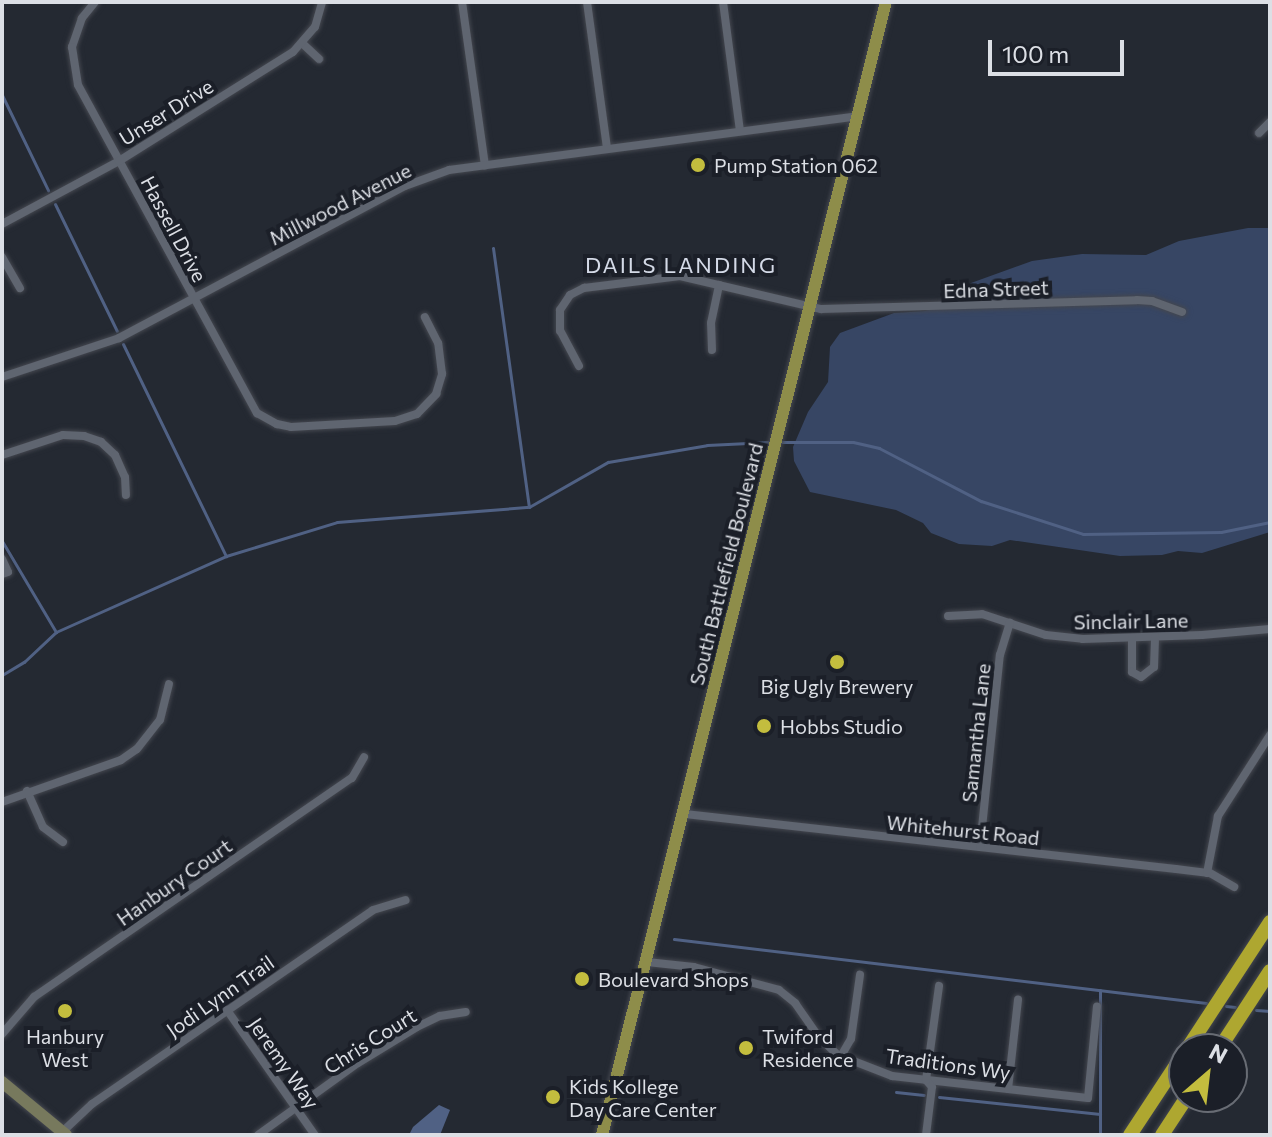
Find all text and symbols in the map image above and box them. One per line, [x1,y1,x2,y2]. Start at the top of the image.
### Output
scale bar [992,24,1128,74]
text: 100 m [1002,39,1069,68]
street label: Unser Drive [115,74,217,150]
place label: Pump Station 062 [714,153,878,177]
marker: Pump Station 062 [689,156,707,174]
street label: Millwood Avenue [265,158,415,250]
street label: Hassell Drive [136,172,212,286]
district label: DAILS LANDING [585,252,777,278]
street label: Edna Street [943,275,1049,303]
street label: South Battlefield Boulevard [684,440,768,688]
street label: Sinclair Lane [1073,608,1189,634]
marker: Big Ugly Brewery [828,653,846,671]
street label: Samantha Lane [957,662,995,804]
place label: Big Ugly Brewery [761,674,913,698]
place label: Hobbs Studio [780,714,903,738]
marker: Hobbs Studio [755,717,773,735]
street label: Whitehurst Road [885,810,1041,850]
street label: Hanbury Court [112,833,236,931]
street label: Jodi Lynn Trail [162,950,278,1042]
place label: Boulevard Shops [598,967,749,991]
marker: Boulevard Shops [573,970,591,988]
marker: Hanbury West [56,1002,74,1020]
street label: Chris Court [319,1003,421,1079]
street label: Jeremy Way [244,1013,324,1113]
place label: Hanbury West [26,1024,104,1071]
place label: Twiford Residence [762,1024,854,1071]
north arrow [1168,1033,1248,1113]
text: N [1205,1037,1232,1069]
marker: Twiford Residence [737,1039,755,1057]
street label: Traditions Wy [884,1043,1012,1085]
place label: Kids Kollege Day Care Center [569,1074,717,1121]
marker: Kids Kollege Day Care Center [544,1088,562,1106]

